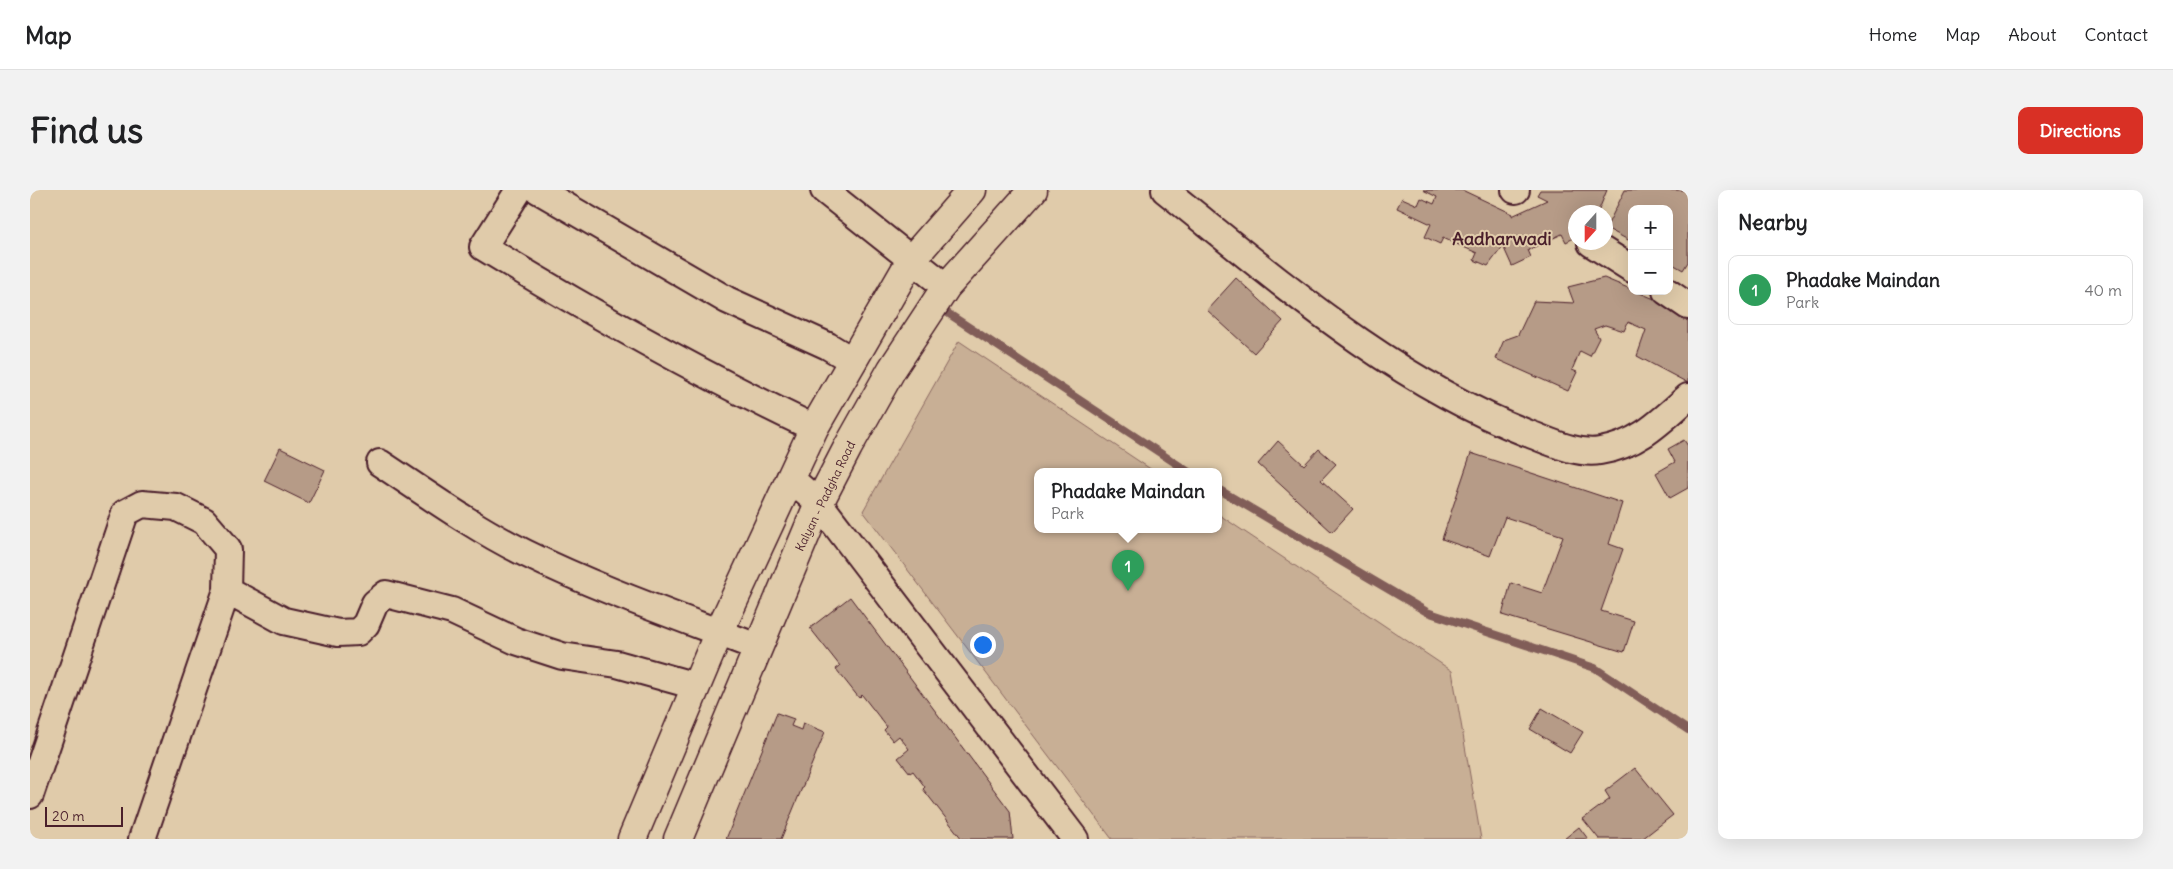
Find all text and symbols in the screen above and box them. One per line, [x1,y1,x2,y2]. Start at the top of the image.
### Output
text: Map [25,20,72,50]
text: Home [1869,23,1917,46]
text: Map [1945,23,1980,46]
text: About [2008,23,2056,46]
text: Contact [2084,23,2148,46]
button: Directions [2018,107,2143,154]
text: Find us [30,108,143,152]
north arrow [1568,205,1613,250]
map controls [1628,205,1673,295]
button: + [1628,205,1673,250]
text: Nearby [1738,209,1808,236]
district label: Aadharwadi [1452,227,1552,250]
button: − [1628,250,1673,295]
text: Phadake Maindan [1786,268,1940,292]
text: 1 [1752,280,1758,300]
text: 40 m [2084,280,2122,300]
text: Park [1786,292,1819,312]
street label: Kalyan - Padgha Road [792,439,858,553]
popup [1034,468,1222,533]
text: Phadake Maindan [1051,479,1205,503]
text: Park [1051,503,1084,523]
pin: 1 [1112,550,1144,591]
your location [970,632,996,658]
scale bar [45,804,122,827]
text: 20 m [52,807,85,825]

